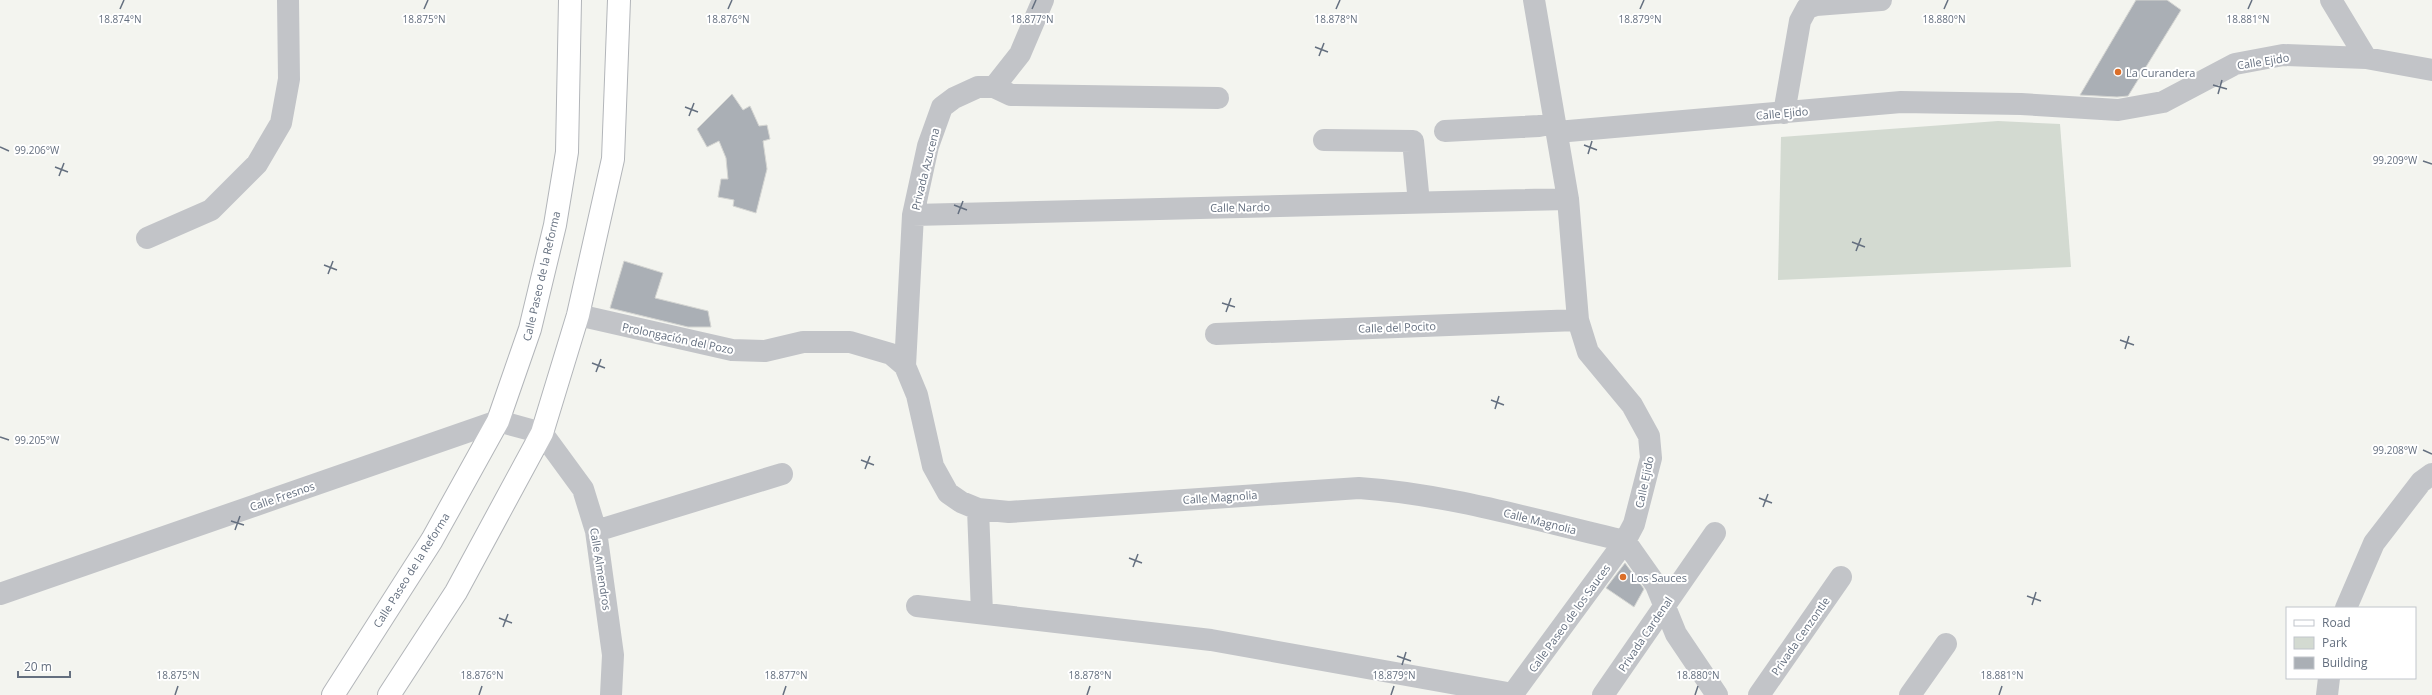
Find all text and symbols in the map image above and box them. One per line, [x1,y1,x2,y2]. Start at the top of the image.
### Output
text: 18.874°N [98,12,142,26]
text: 18.875°N [402,12,446,26]
text: 18.876°N [706,12,750,26]
text: 18.877°N [1010,12,1054,26]
text: 18.878°N [1314,12,1358,26]
text: 18.879°N [1618,12,1662,26]
text: 18.880°N [1922,12,1966,26]
text: 18.881°N [2226,12,2270,26]
street label: Calle Ejido [2236,49,2291,73]
place label: La Curandera [2126,65,2195,80]
marker: La Curandera [2113,67,2123,77]
street label: Calle Ejido [1755,103,1809,123]
street label: Privada Azucena [908,126,942,212]
text: 99.206°W [15,143,60,157]
text: 99.209°W [2373,153,2418,167]
street label: Calle Nardo [1210,199,1270,215]
street label: Calle Paseo de la Reforma [519,210,563,342]
street label: Calle del Pocito [1358,318,1437,336]
street label: Prolongación del Pozo [621,319,736,357]
text: 99.205°W [15,433,60,447]
text: 99.208°W [2373,443,2418,457]
street label: Calle Ejido [1631,454,1657,509]
street label: Calle Fresnos [247,478,317,514]
street label: Calle Magnolia [1182,487,1258,507]
street label: Calle Magnolia [1502,505,1578,537]
street label: Calle Paseo de la Reforma [369,510,453,630]
street label: Calle Almendros [587,527,615,611]
street label: Calle Paseo de los Sauces [1525,561,1613,675]
place label: Los Sauces [1631,570,1687,585]
marker: Los Sauces [1618,572,1628,582]
street label: Privada Cardenal [1614,594,1676,674]
street label: Privada Cenzontle [1767,594,1833,678]
legend [2286,607,2416,679]
text: Road [2322,614,2351,631]
text: Park [2322,634,2348,651]
scale bar [18,653,70,679]
text: Building [2322,654,2368,671]
text: 20 m [24,658,52,675]
text: 18.875°N [156,668,200,682]
text: 18.876°N [460,668,504,682]
text: 18.877°N [764,668,808,682]
text: 18.878°N [1068,668,1112,682]
text: 18.879°N [1372,668,1416,682]
text: 18.880°N [1676,668,1720,682]
text: 18.881°N [1980,668,2024,682]

